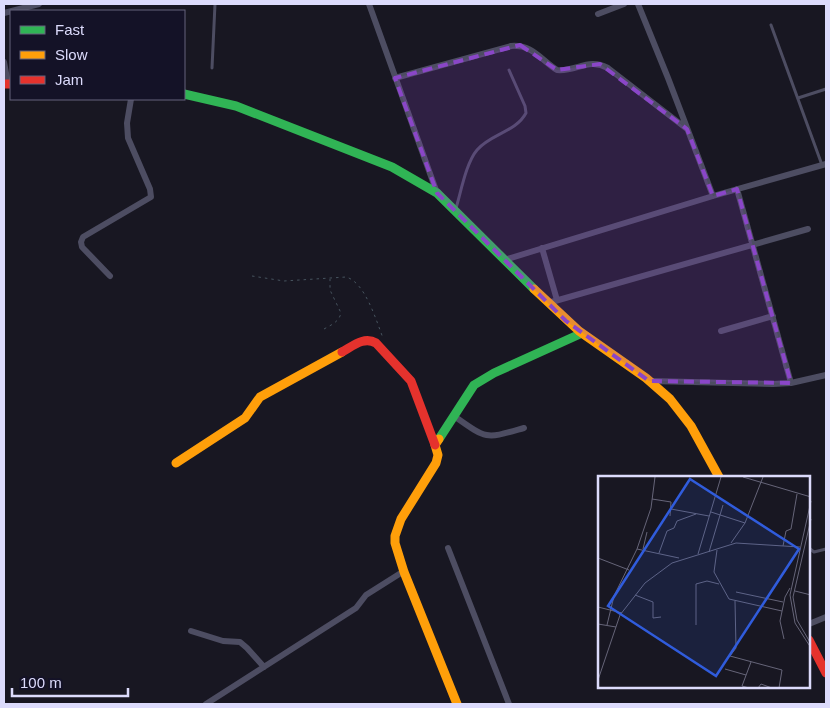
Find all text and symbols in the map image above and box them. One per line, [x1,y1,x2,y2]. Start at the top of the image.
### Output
legend [10,10,185,100]
text: Fast [55,21,85,38]
text: Slow [55,46,88,63]
text: Jam [55,71,83,88]
inset map [598,476,810,688]
scale bar [12,666,129,698]
text: 100 m [20,674,62,691]

